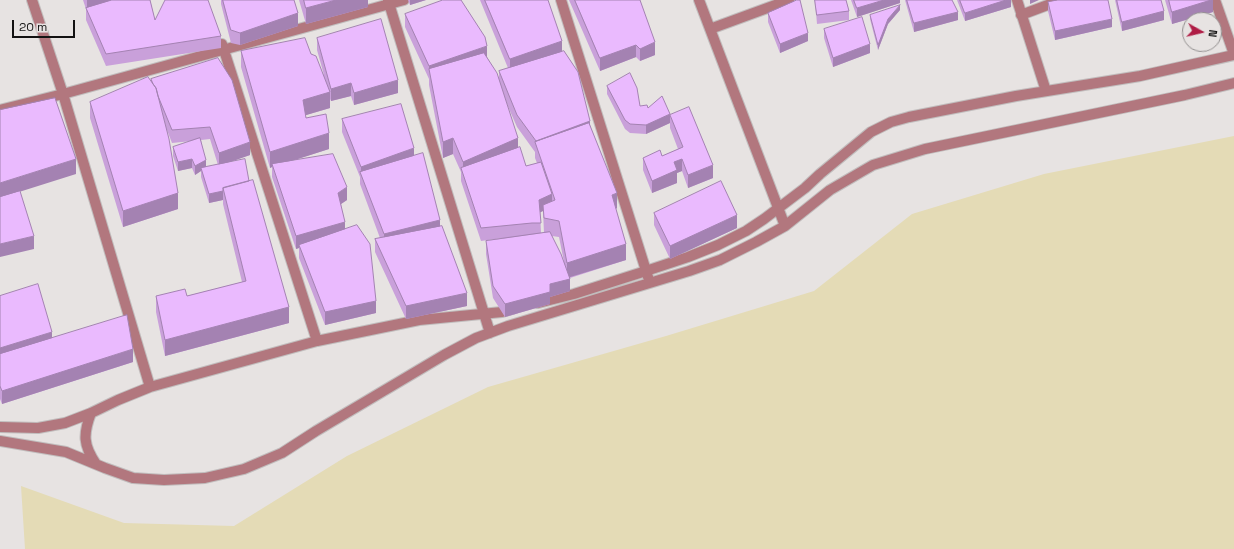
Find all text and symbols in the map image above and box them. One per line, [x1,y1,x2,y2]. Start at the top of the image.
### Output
scale bar [14,12,77,38]
north arrow [1182,12,1222,52]
text: 20 m [19,19,47,35]
text: N [1205,29,1220,38]

